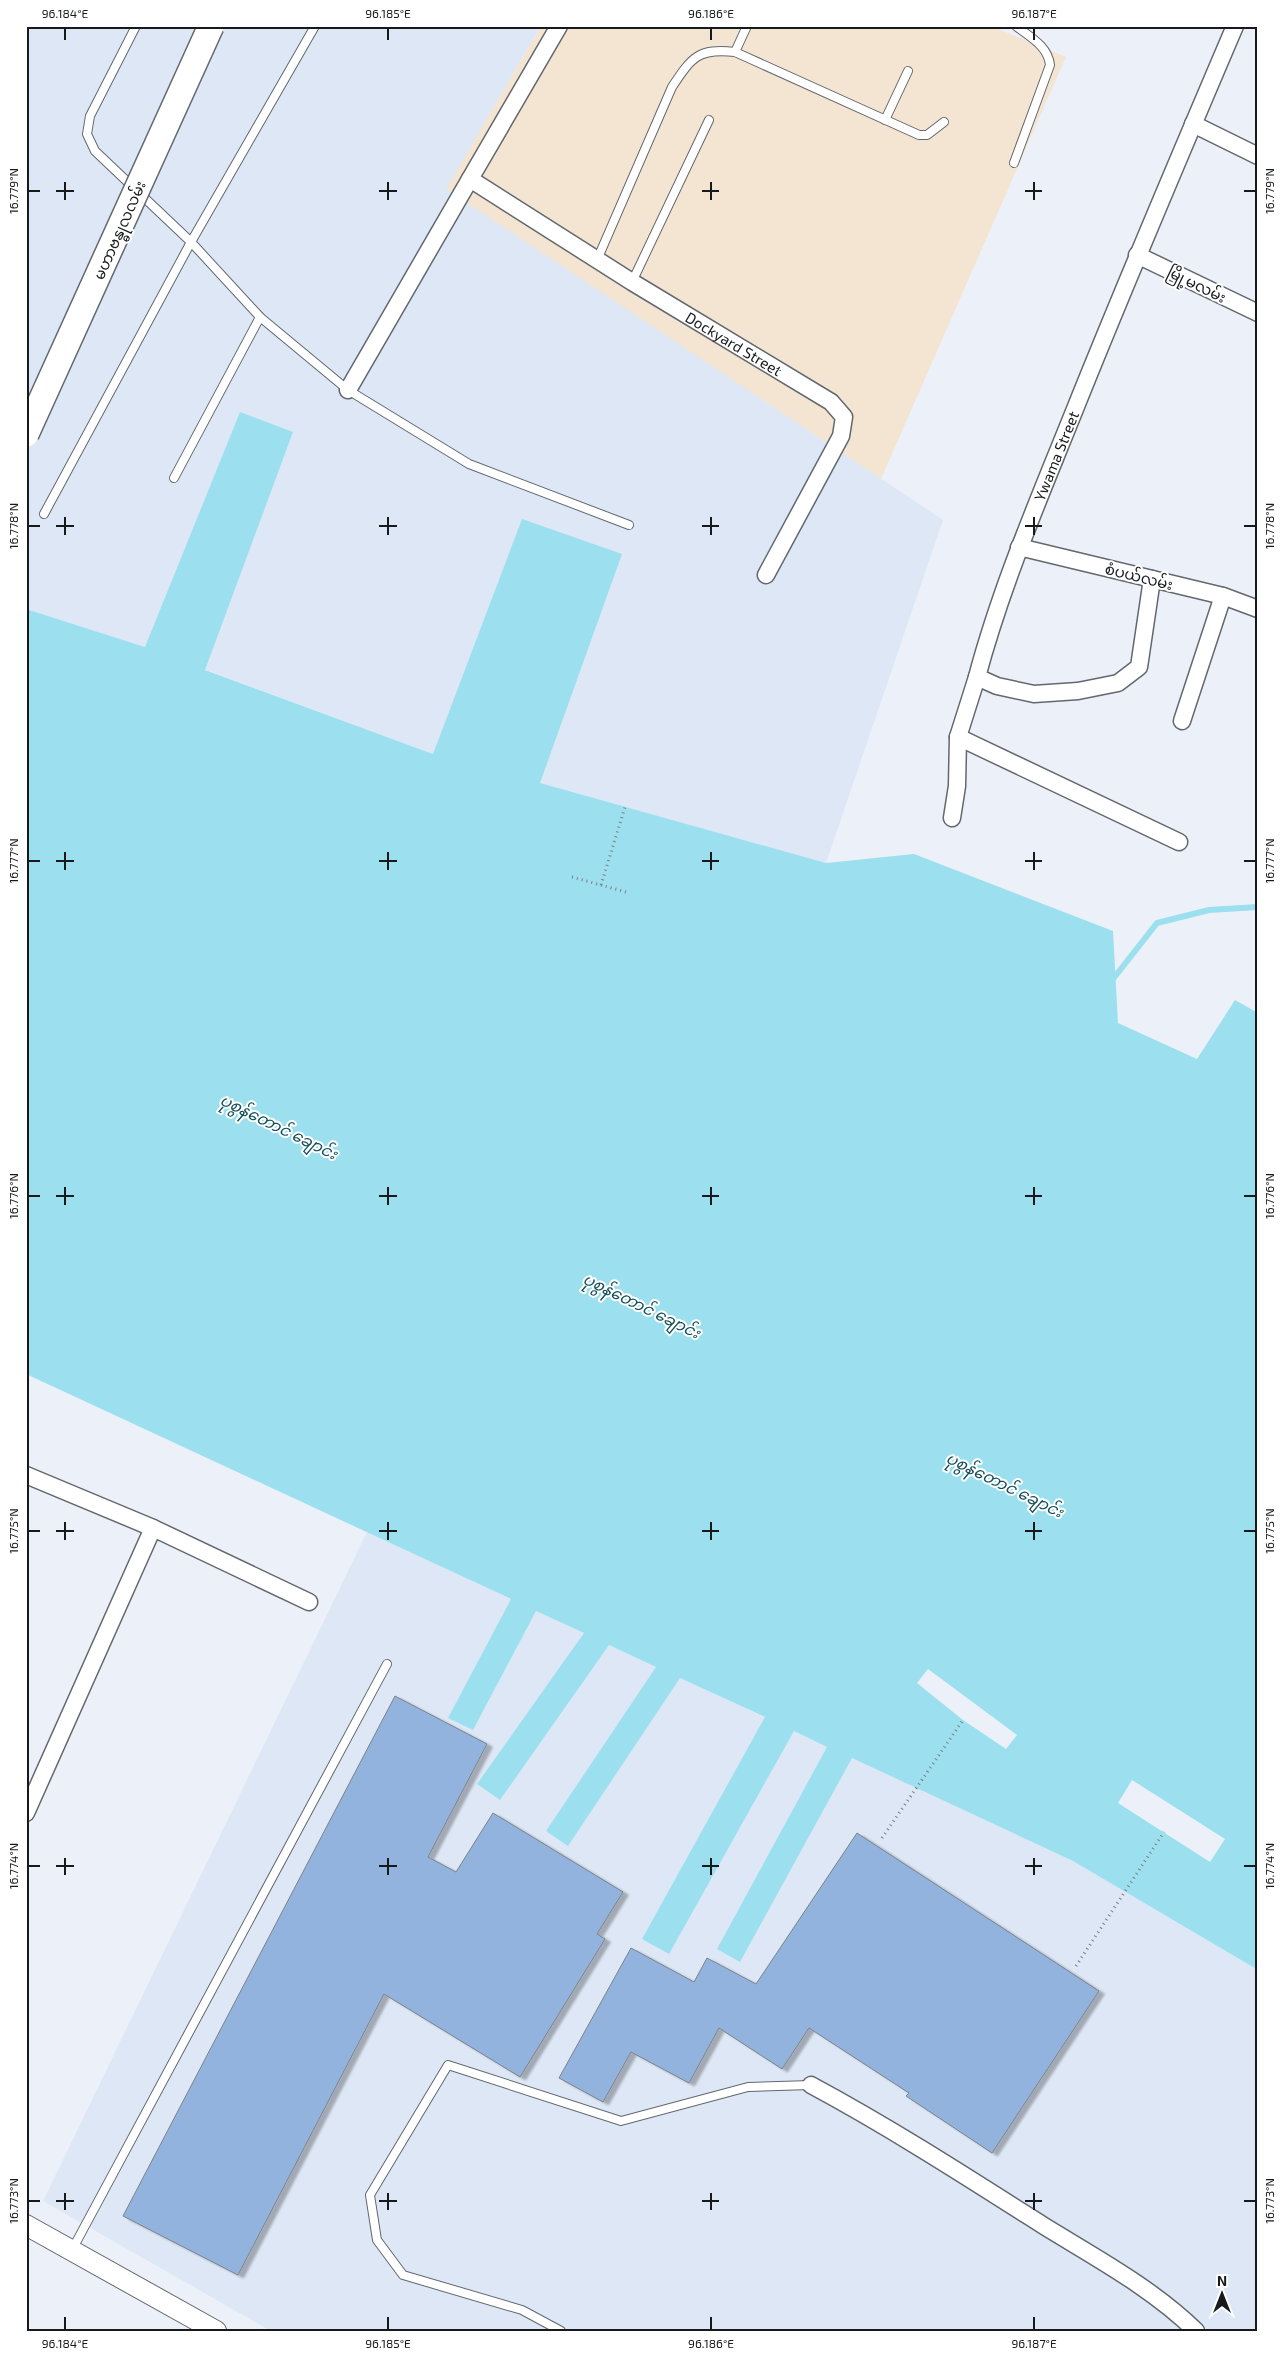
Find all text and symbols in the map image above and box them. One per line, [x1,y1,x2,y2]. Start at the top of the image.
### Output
text: 96.184°E [42,6,89,20]
text: 96.185°E [365,6,411,20]
text: 96.186°E [688,6,734,20]
text: 96.187°E [1011,6,1057,20]
text: 16.779°N [6,168,20,214]
text: 16.779°N [1262,168,1276,214]
street label: မဟာဗန္ဓုလလမ်း [89,178,153,284]
street label: မြို့မလမ်း [1163,262,1229,309]
street label: Dockyard Street [683,308,786,380]
street label: Ywama Street [1030,408,1082,503]
text: 16.778°N [6,503,20,549]
text: 16.778°N [1262,503,1276,549]
street label: စံပယ်လမ်း [1103,559,1175,593]
text: 16.777°N [6,838,20,884]
text: 16.777°N [1262,838,1276,884]
water label: ပုစွန်တောင် ချောင်း [215,1089,342,1168]
text: 16.776°N [6,1173,20,1219]
text: 16.776°N [1262,1173,1276,1219]
water label: ပုစွန်တောင် ချောင်း [578,1268,705,1347]
water label: ပုစွန်တောင် ချောင်း [941,1447,1068,1526]
text: 16.775°N [6,1508,20,1554]
text: 16.775°N [1262,1508,1276,1554]
text: 16.774°N [6,1843,20,1889]
text: 16.774°N [1262,1843,1276,1889]
text: 16.773°N [6,2178,20,2224]
text: 16.773°N [1262,2178,1276,2224]
north arrow [1196,2270,1246,2320]
text: N [1217,2272,1227,2289]
text: 96.184°E [42,2336,89,2350]
text: 96.185°E [365,2336,411,2350]
text: 96.186°E [688,2336,734,2350]
text: 96.187°E [1011,2336,1057,2350]

